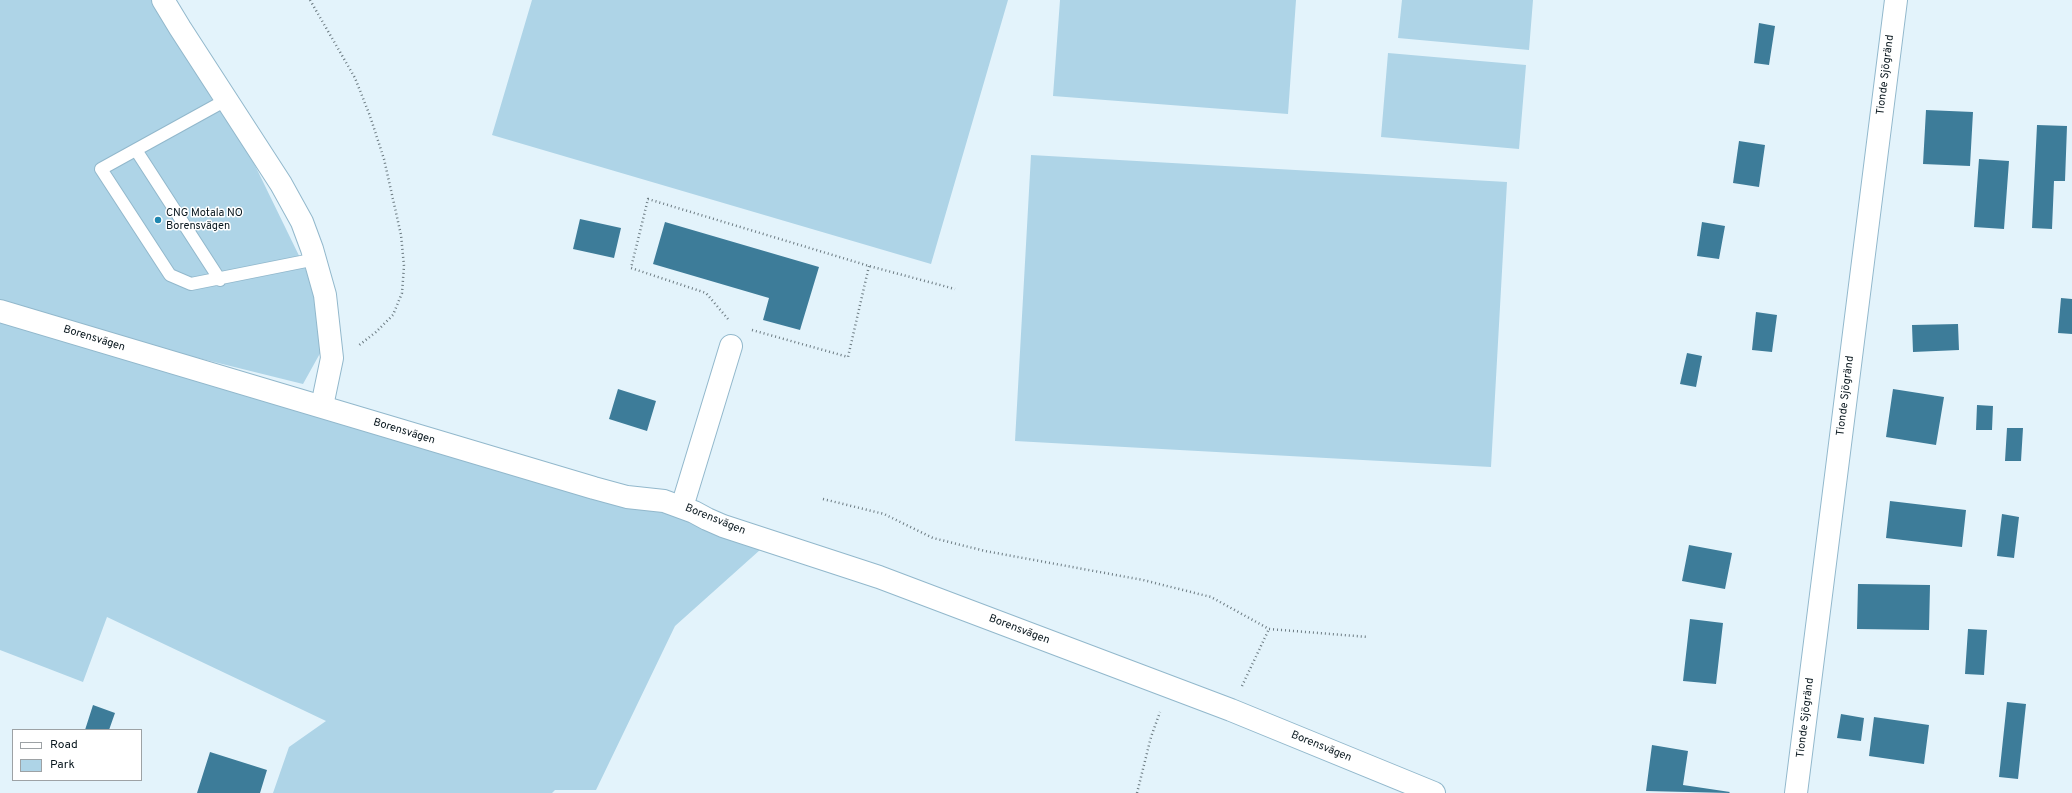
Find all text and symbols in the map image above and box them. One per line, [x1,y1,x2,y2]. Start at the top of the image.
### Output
street label: Tionde Sjögränd [1875,34,1897,116]
place label: CNG Motala NO Borensvägen [166,207,243,233]
marker: CNG Motala NO Borensvägen [153,215,163,225]
street label: Borensvägen [61,323,127,355]
street label: Tionde Sjögränd [1835,355,1857,437]
street label: Borensvägen [371,416,437,448]
street label: Borensvägen [683,502,747,538]
street label: Borensvägen [987,612,1051,648]
street label: Tionde Sjögränd [1795,677,1817,759]
legend [12,729,142,781]
street label: Borensvägen [1289,729,1353,765]
text: Road [50,737,78,753]
text: Park [50,757,75,773]

